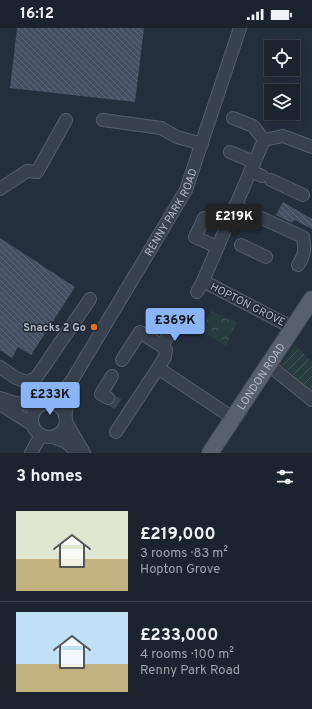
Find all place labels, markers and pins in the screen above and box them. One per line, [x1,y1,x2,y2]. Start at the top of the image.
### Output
pin: £219K [206,204,262,238]
pin: £369K [147,308,203,342]
place label: Snacks 2 Go [23,321,86,335]
marker: Snacks 2 Go [89,322,99,332]
pin: £233K [22,382,78,416]

